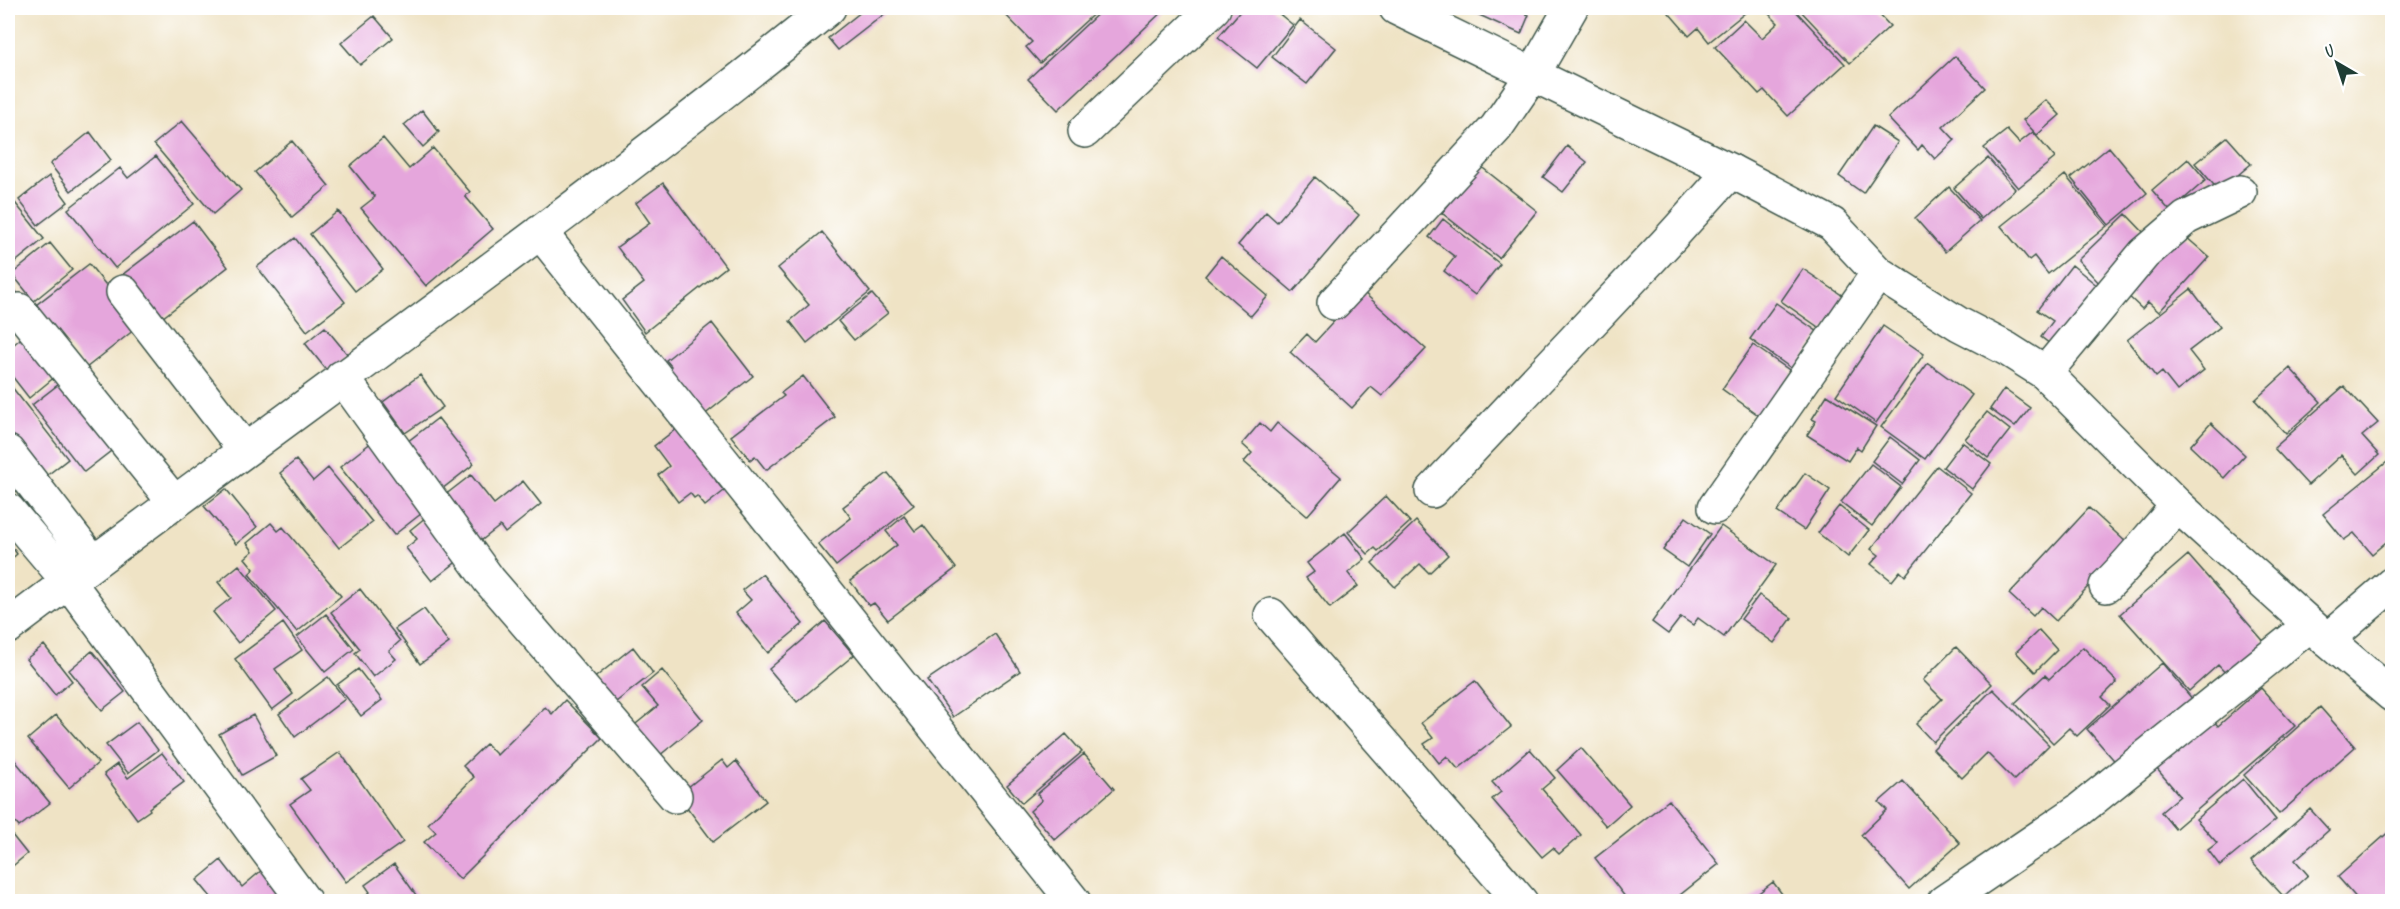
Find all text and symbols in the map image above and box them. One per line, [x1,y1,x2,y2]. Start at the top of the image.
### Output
north arrow [2307,33,2367,93]
text: U [2319,40,2340,62]

